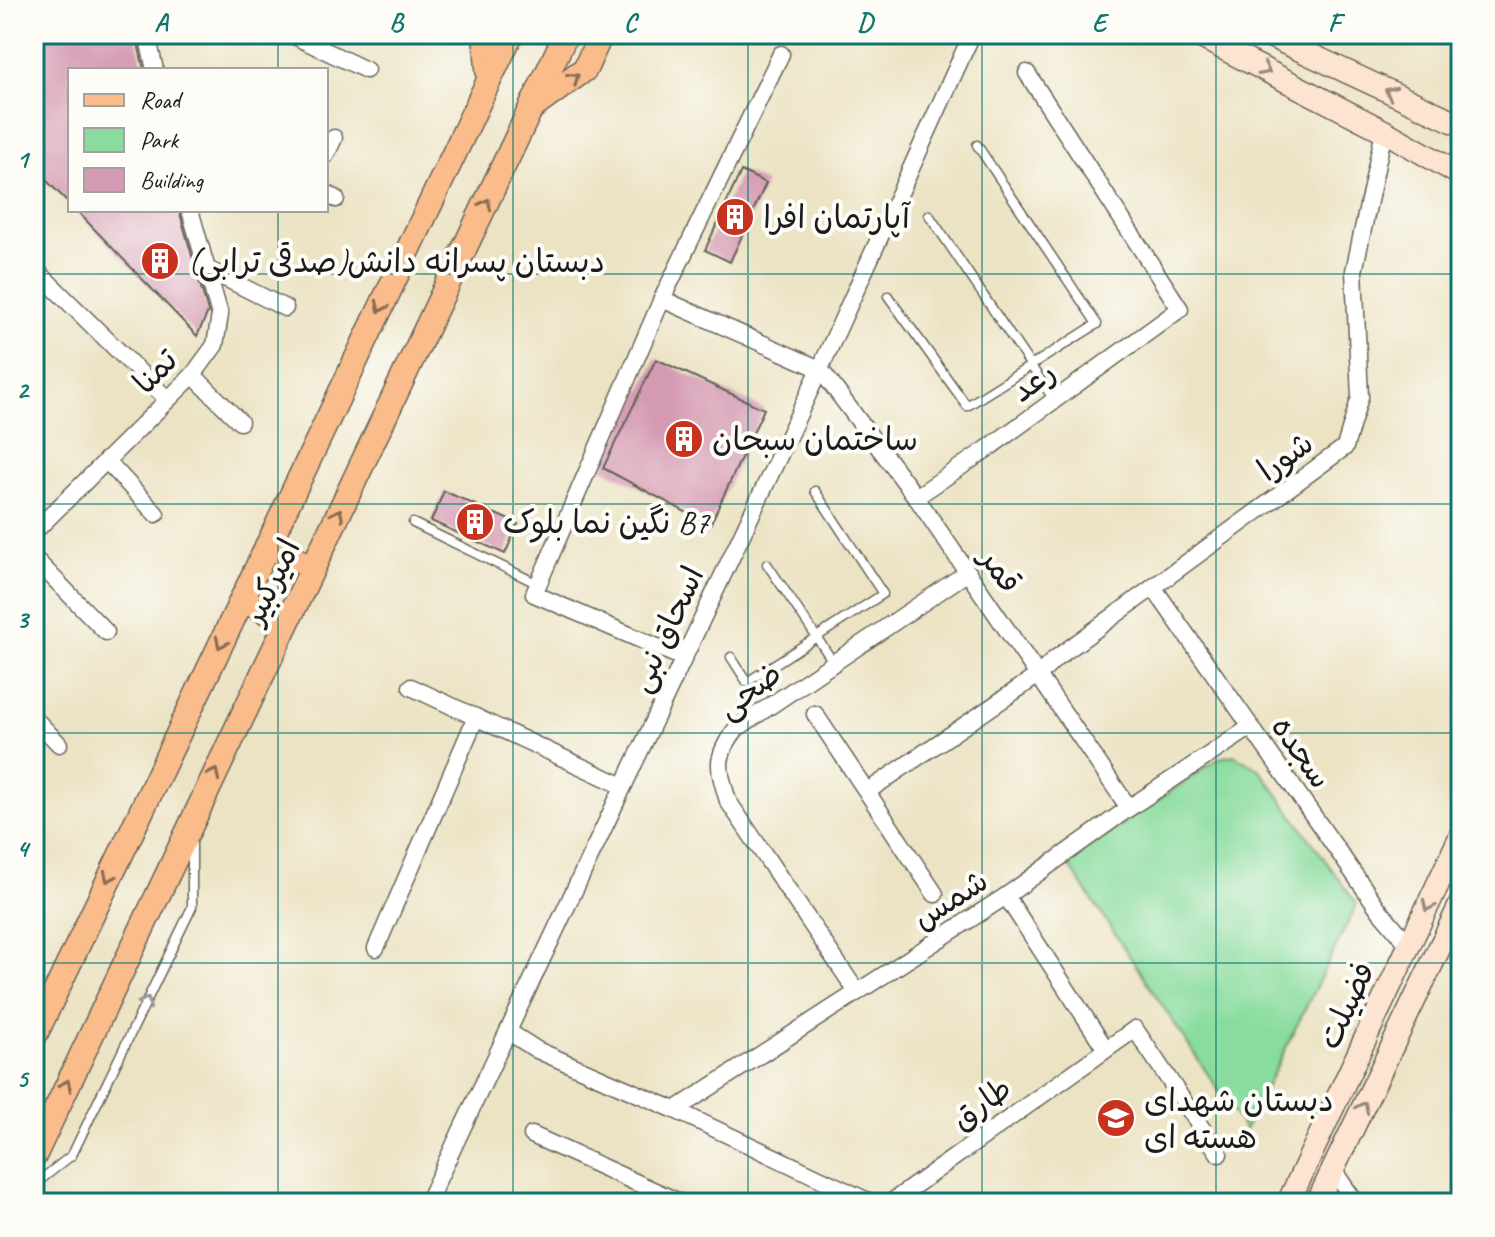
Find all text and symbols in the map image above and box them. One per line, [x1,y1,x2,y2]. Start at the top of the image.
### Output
text: A [154,6,169,39]
text: B [389,6,405,39]
text: C [624,6,640,39]
text: D [857,6,875,39]
text: E [1092,6,1110,39]
text: F [1328,6,1346,39]
one-way arrow [1256,60,1271,75]
legend [68,68,328,212]
one-way arrow [565,73,580,87]
text: Road [140,85,184,115]
one-way arrow [1384,86,1399,102]
text: Park [140,125,180,155]
text: 1 [16,143,31,176]
text: Building [140,165,205,195]
building icon: آپارتمان افرا [714,196,756,238]
one-way arrow [476,197,492,212]
place label: آپارتمان افرا [763,197,911,238]
building icon: دبستان پسرانه دانش(صدقی ترابی) [139,240,181,282]
place label: دبستان پسرانه دانش(صدقی ترابی) [188,241,605,282]
one-way arrow [375,298,391,313]
street label: تمنا [124,340,187,403]
street label: رعد [1003,351,1064,411]
text: 2 [16,373,30,406]
building icon: ساختمان سبحان [663,418,705,460]
place label: ساختمان سبحان [712,419,918,460]
street label: شورا [1249,422,1321,490]
building icon: نگین نما بلوک B7 [454,501,496,543]
place label: نگین نما بلوک B7 [503,502,711,543]
one-way arrow [328,508,344,522]
street label: امیرکبیر [232,532,310,633]
street label: قمر [969,537,1031,601]
street label: اسحاق نبی [619,560,713,699]
text: 3 [16,603,30,636]
one-way arrow [215,634,231,649]
street label: ضحی [709,653,790,728]
street label: سجده [1262,708,1341,797]
one-way arrow [204,767,220,782]
text: 4 [16,832,31,865]
street label: شمس [905,860,996,939]
one-way arrow [103,869,119,884]
one-way arrow [1422,897,1438,912]
street label: فضیلت [1309,955,1384,1055]
one-way arrow [136,996,152,1010]
text: 5 [16,1062,30,1095]
street label: طارق [943,1068,1020,1139]
one-way arrow [57,1078,73,1093]
place label: دبستان شهدای هسته ای [1144,1080,1334,1158]
school or university icon: دبستان شهدای هسته ای [1095,1097,1137,1139]
one-way arrow [1353,1101,1368,1116]

